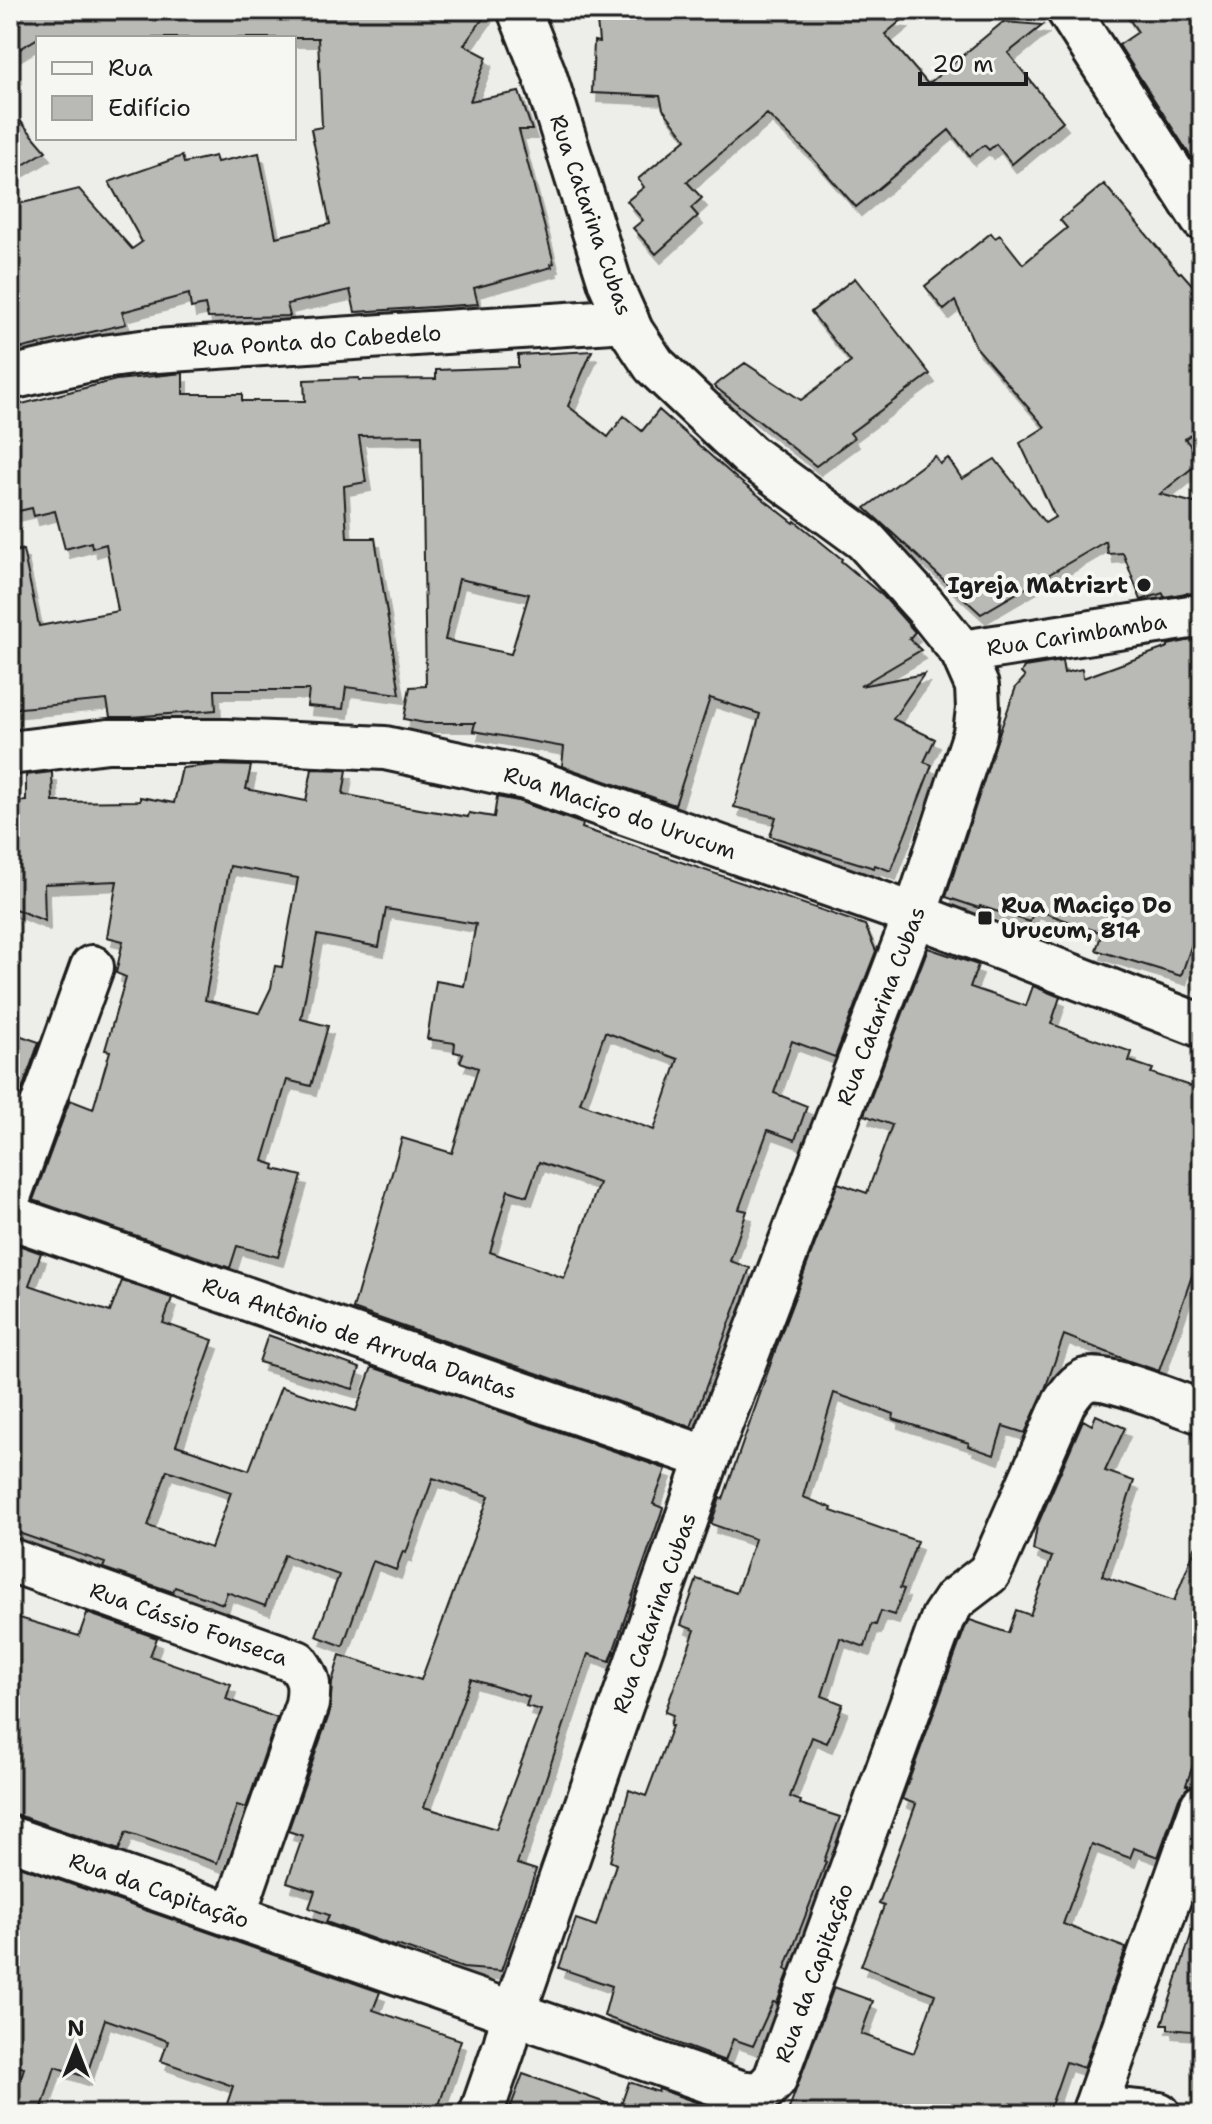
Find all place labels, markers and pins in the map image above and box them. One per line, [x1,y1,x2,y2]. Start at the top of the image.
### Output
place label: Igreja Matrizrt [948,571,1128,600]
marker: Igreja Matrizrt [1135,576,1153,594]
place label: Rua Maciço Do Urucum, 814 [1001,891,1172,945]
marker: Rua Maciço Do Urucum, 814 [976,909,994,927]

